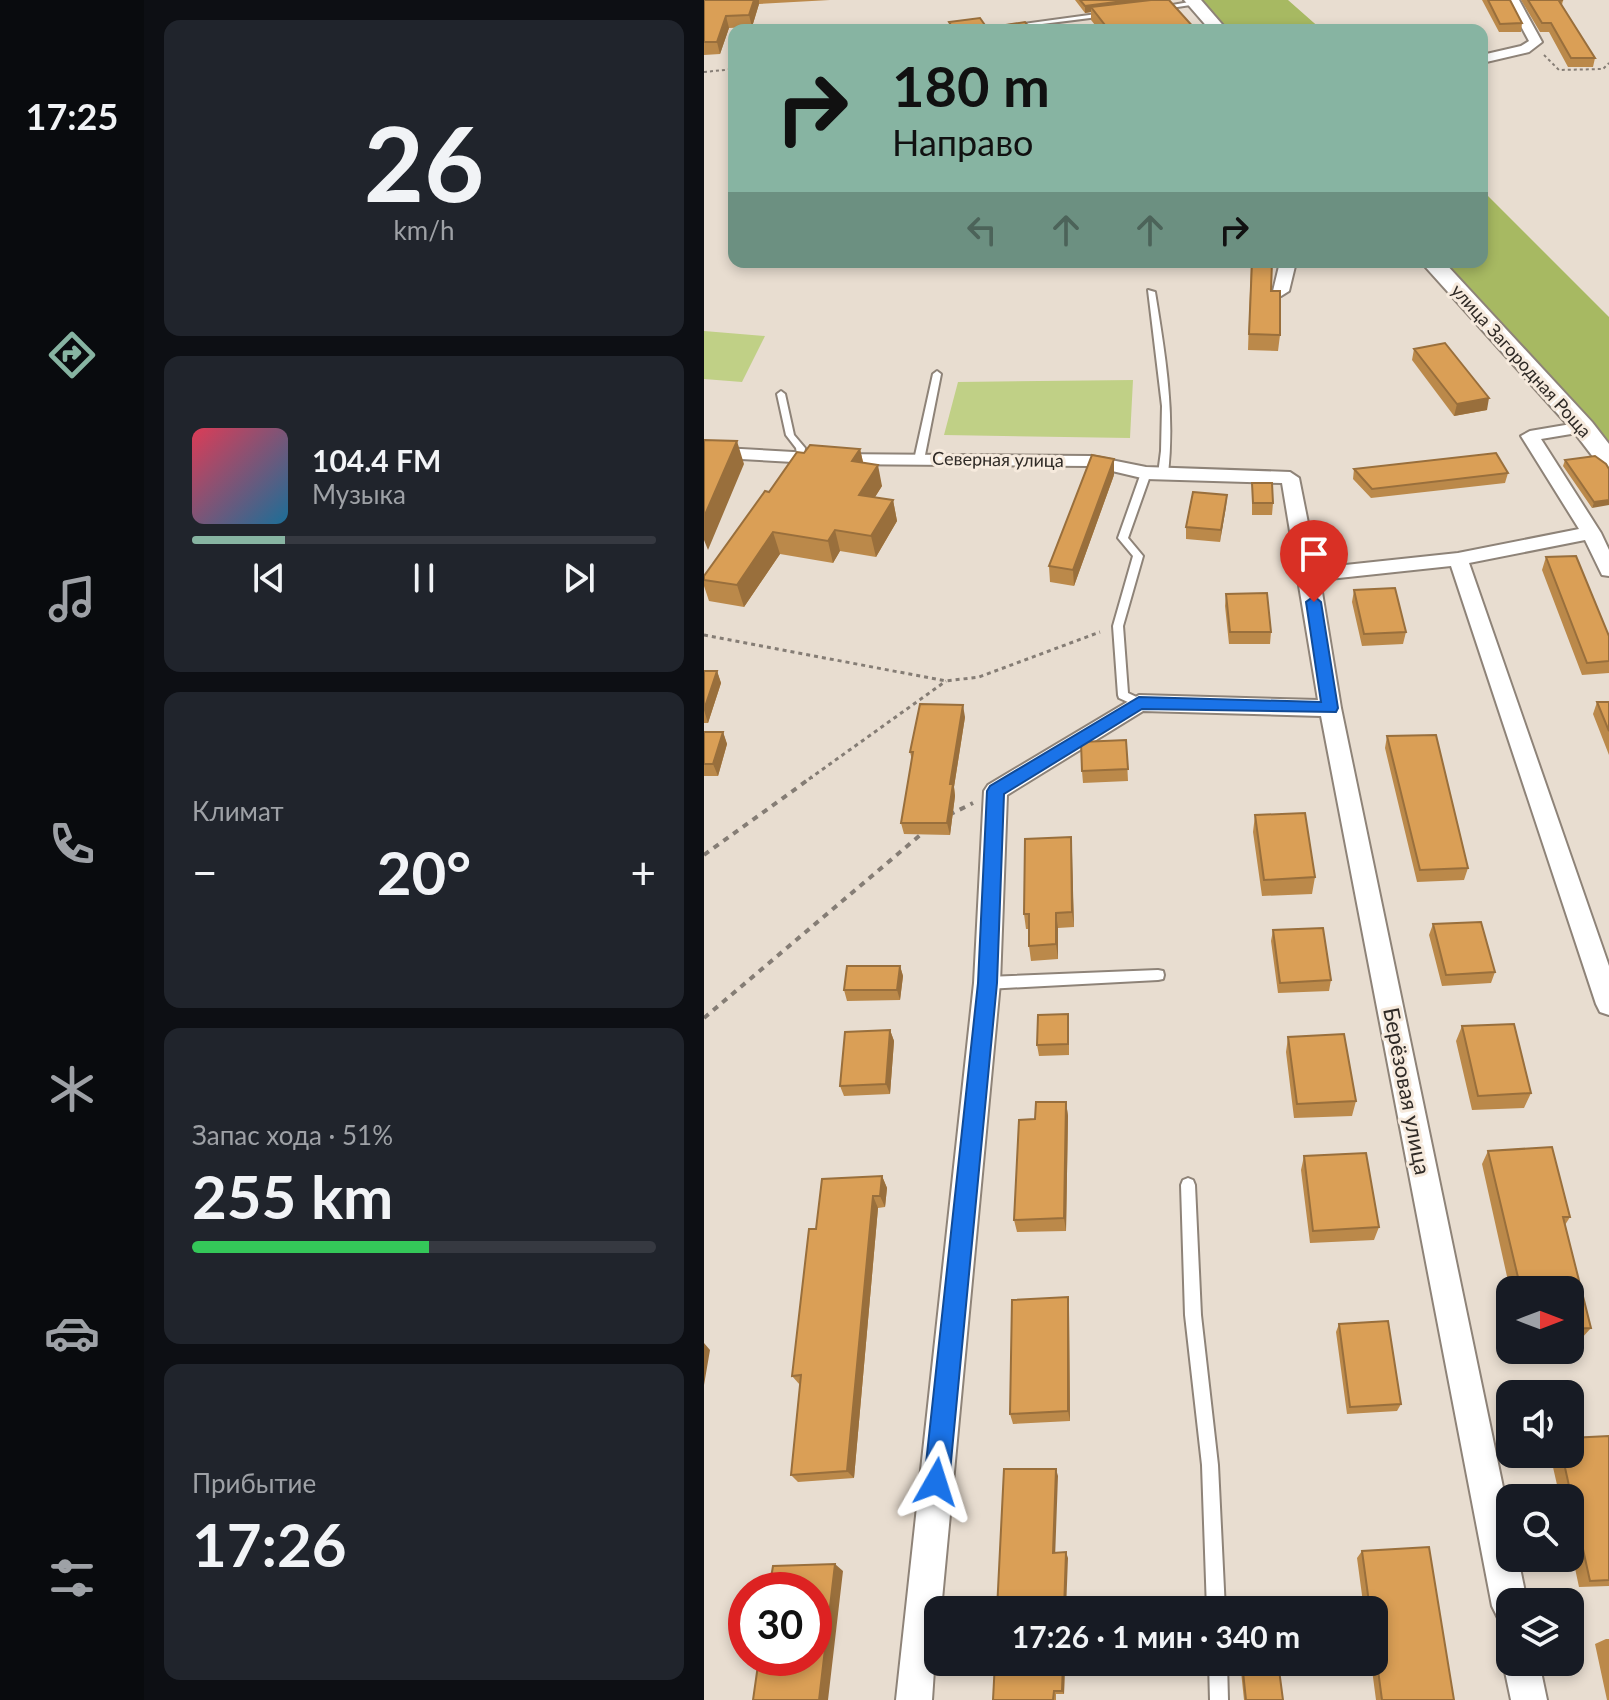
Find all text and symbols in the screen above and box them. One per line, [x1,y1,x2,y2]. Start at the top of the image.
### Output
text: 180 m [892,52,1050,119]
icon: right [760,56,864,160]
text: 17:25 [26,94,118,138]
text: 26 [364,99,484,224]
text: Направо [892,120,1033,164]
icon: left [960,208,1004,252]
icon: ahead [1044,208,1088,252]
icon: ahead [1128,208,1172,252]
icon: right [1212,208,1256,252]
text: km/h [394,214,454,246]
street label: улица Загородная Роща [1447,279,1596,442]
icon: directions [44,327,100,383]
text: 104.4 FM [312,442,441,478]
street label: Северная улица [932,447,1064,471]
text: Музыка [312,478,406,510]
pin [1280,520,1348,602]
icon: arrive [1292,532,1336,576]
icon: previous [247,556,291,600]
icon: pause [402,556,446,600]
icon: next [557,556,601,600]
icon: music [44,571,100,627]
text: Климат [192,795,284,827]
icon: phone [44,816,100,872]
text: 20° [377,836,471,908]
text: − [192,846,218,898]
text: + [630,846,656,898]
street label: Берёзовая улица [1378,1005,1437,1177]
icon: climate [44,1061,100,1117]
text: Запас хода · 51% [192,1119,393,1151]
text: 255 km [192,1160,393,1232]
north arrow [1496,1276,1584,1364]
map controls [1496,1276,1584,1676]
icon: car [44,1305,100,1361]
button: sound [1496,1380,1584,1468]
position arrow [894,1440,978,1524]
text: Прибытие [192,1467,316,1499]
button: search [1496,1484,1584,1572]
text: 17:26 [192,1508,347,1580]
icon: filters [44,1550,100,1606]
speed limit sign: 30 [728,1572,832,1676]
button: layers [1496,1588,1584,1676]
text: 17:26 · 1 мин · 340 m [1012,1618,1300,1654]

